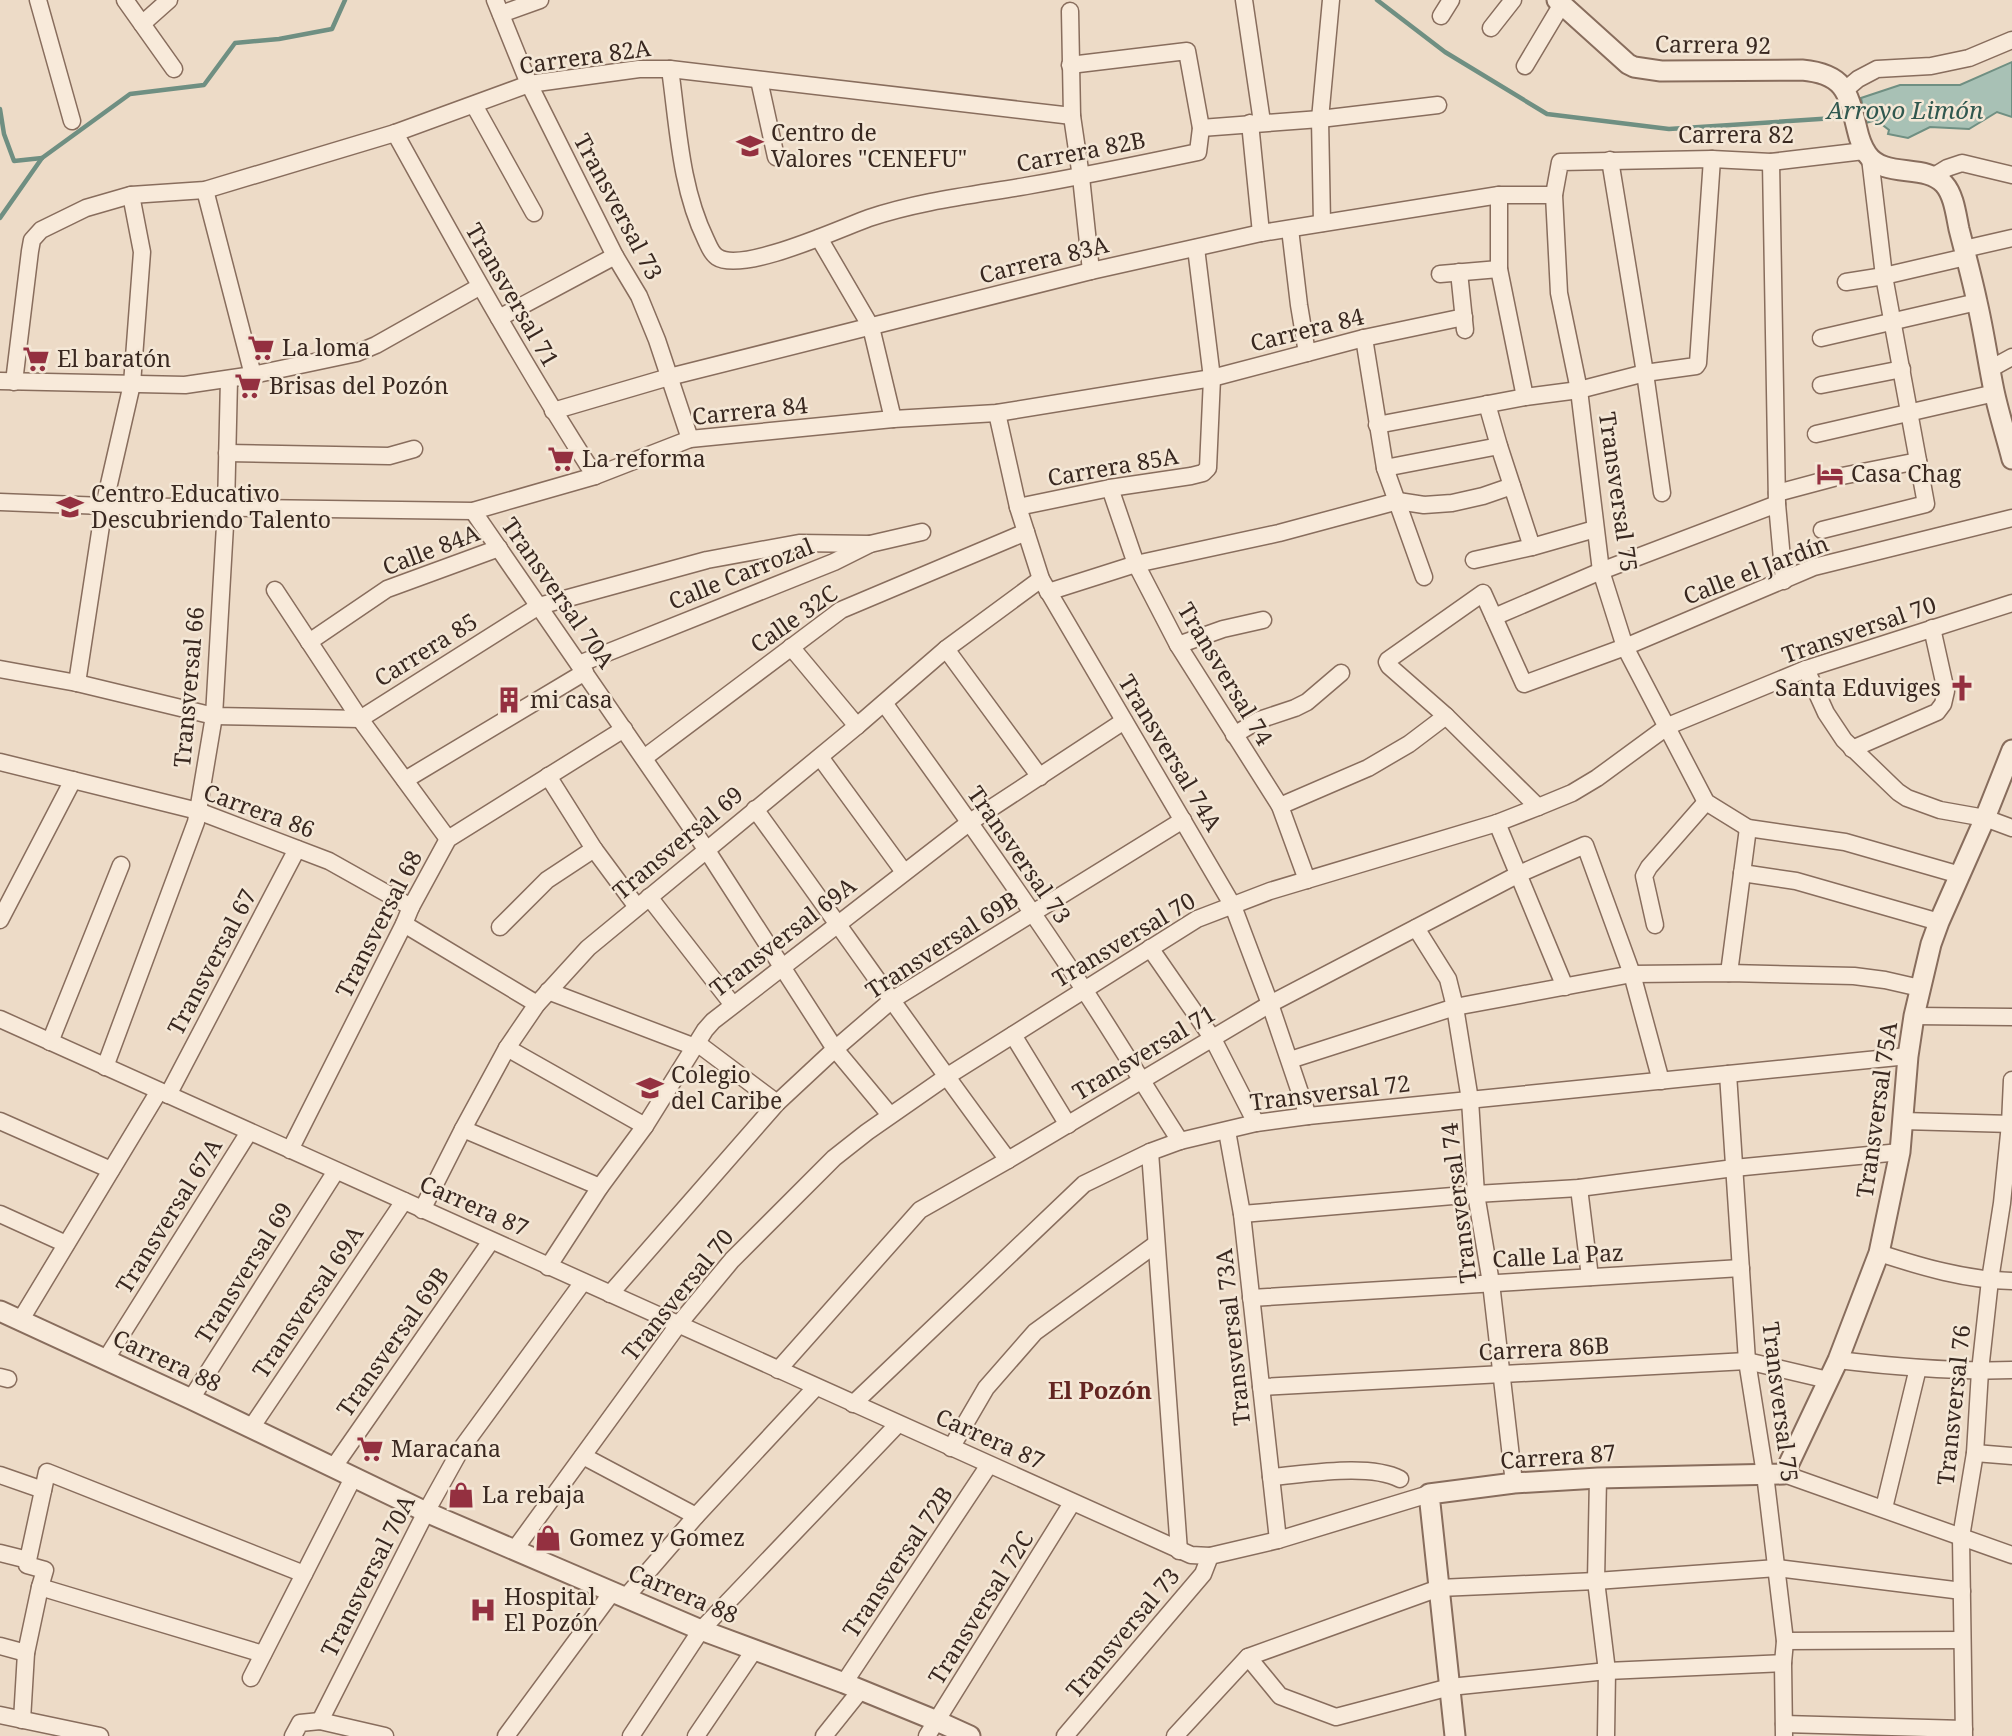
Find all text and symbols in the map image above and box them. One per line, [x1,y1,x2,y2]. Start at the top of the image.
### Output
street label: Carrera 92 [1655,27,1771,61]
street label: Carrera 82A [517,31,653,81]
water label: Arroyo Limón [1825,93,1983,126]
place label: Centro de Valores "CENEFU" [771,116,967,174]
street label: Carrera 82 [1678,118,1794,150]
street label: Carrera 82B [1013,123,1148,179]
street label: Transversal 73 [567,128,671,285]
school or university icon: Centro de Valores "CENEFU" [735,131,765,161]
street label: Transversal 71 [459,217,567,372]
street label: Carrera 83A [976,227,1113,291]
street label: Carrera 84 [1247,299,1367,359]
place label: La loma [282,331,370,363]
supermarket icon: La loma [246,333,276,363]
place label: El baratón [57,342,171,374]
supermarket icon: El baratón [21,344,51,374]
place label: Brisas del Pozón [269,369,449,401]
supermarket icon: Brisas del Pozón [233,371,263,401]
street label: Carrera 84 [691,388,809,432]
street label: Transversal 75 [1592,410,1646,574]
street label: Carrera 85A [1045,439,1182,493]
place label: La reforma [582,442,706,474]
supermarket icon: La reforma [546,444,576,474]
place label: Casa Chag [1851,457,1962,489]
hotel icon: Casa Chag [1815,459,1845,489]
place label: Centro Educativo Descubriendo Talento [91,477,331,535]
school or university icon: Centro Educativo Descubriendo Talento [55,492,85,522]
street label: Transversal 70A [495,511,623,675]
street label: Calle 84A [378,516,485,582]
street label: Calle el Jardín [1678,527,1833,611]
street label: Calle Carrozal [663,529,818,617]
street label: Calle 32C [744,577,843,660]
street label: Transversal 70 [1777,588,1940,670]
street label: Transversal 74 [1171,596,1281,751]
street label: Transversal 66 [165,605,211,769]
street label: Carrera 85 [368,605,483,693]
street label: Transversal 74A [1111,668,1231,837]
place label: Santa Eduviges [1775,671,1941,703]
church icon: Santa Eduviges [1947,673,1977,703]
place label: mi casa [530,683,613,715]
building icon: mi casa [494,685,524,715]
street label: Carrera 86 [199,775,319,845]
street label: Transversal 69 [605,778,749,906]
street label: Transversal 73 [960,779,1079,930]
street label: Transversal 68 [327,844,429,1003]
street label: Transversal 69A [703,868,863,1003]
street label: Transversal 67 [159,883,263,1040]
street label: Transversal 69B [859,883,1024,1006]
street label: Transversal 70 [1046,884,1201,994]
street label: Transversal 71 [1066,997,1221,1107]
street label: Transversal 75A [1848,1019,1904,1200]
place label: Colegio del Caribe [671,1058,782,1116]
street label: Transversal 72 [1248,1066,1412,1118]
school or university icon: Colegio del Caribe [635,1073,665,1103]
street label: Transversal 74 [1432,1121,1484,1285]
street label: Transversal 67A [108,1131,229,1299]
street label: Carrera 87 [415,1167,534,1243]
street label: Transversal 69 [187,1196,299,1349]
street label: Transversal 69A [244,1218,370,1384]
street label: Transversal 70 [614,1222,740,1367]
street label: Calle La Paz [1491,1236,1624,1274]
street label: Transversal 73A [1207,1246,1257,1427]
street label: Transversal 69B [329,1260,456,1423]
street label: Transversal 75 [1755,1320,1807,1484]
street label: Carrera 88 [108,1321,227,1399]
street label: Transversal 76 [1929,1323,1977,1487]
street label: Carrera 86B [1478,1329,1610,1367]
district label: El Pozón [1048,1373,1152,1406]
street label: Carrera 87 [931,1400,1050,1476]
place label: Maracana [391,1432,501,1464]
supermarket icon: Maracana [355,1434,385,1464]
street label: Carrera 87 [1499,1436,1617,1476]
place label: La rebaja [482,1478,585,1510]
street label: Transversal 72B [835,1479,960,1643]
shop icon: La rebaja [446,1480,476,1510]
street label: Transversal 70A [313,1489,422,1662]
place label: Gomez y Gomez [569,1521,745,1553]
shop icon: Gomez y Gomez [533,1523,563,1553]
street label: Transversal 72C [920,1525,1040,1690]
street label: Carrera 88 [624,1556,743,1630]
street label: Transversal 73 [1058,1560,1186,1704]
place label: Hospital El Pozón [504,1580,599,1638]
hospital icon: Hospital El Pozón [468,1595,498,1625]

